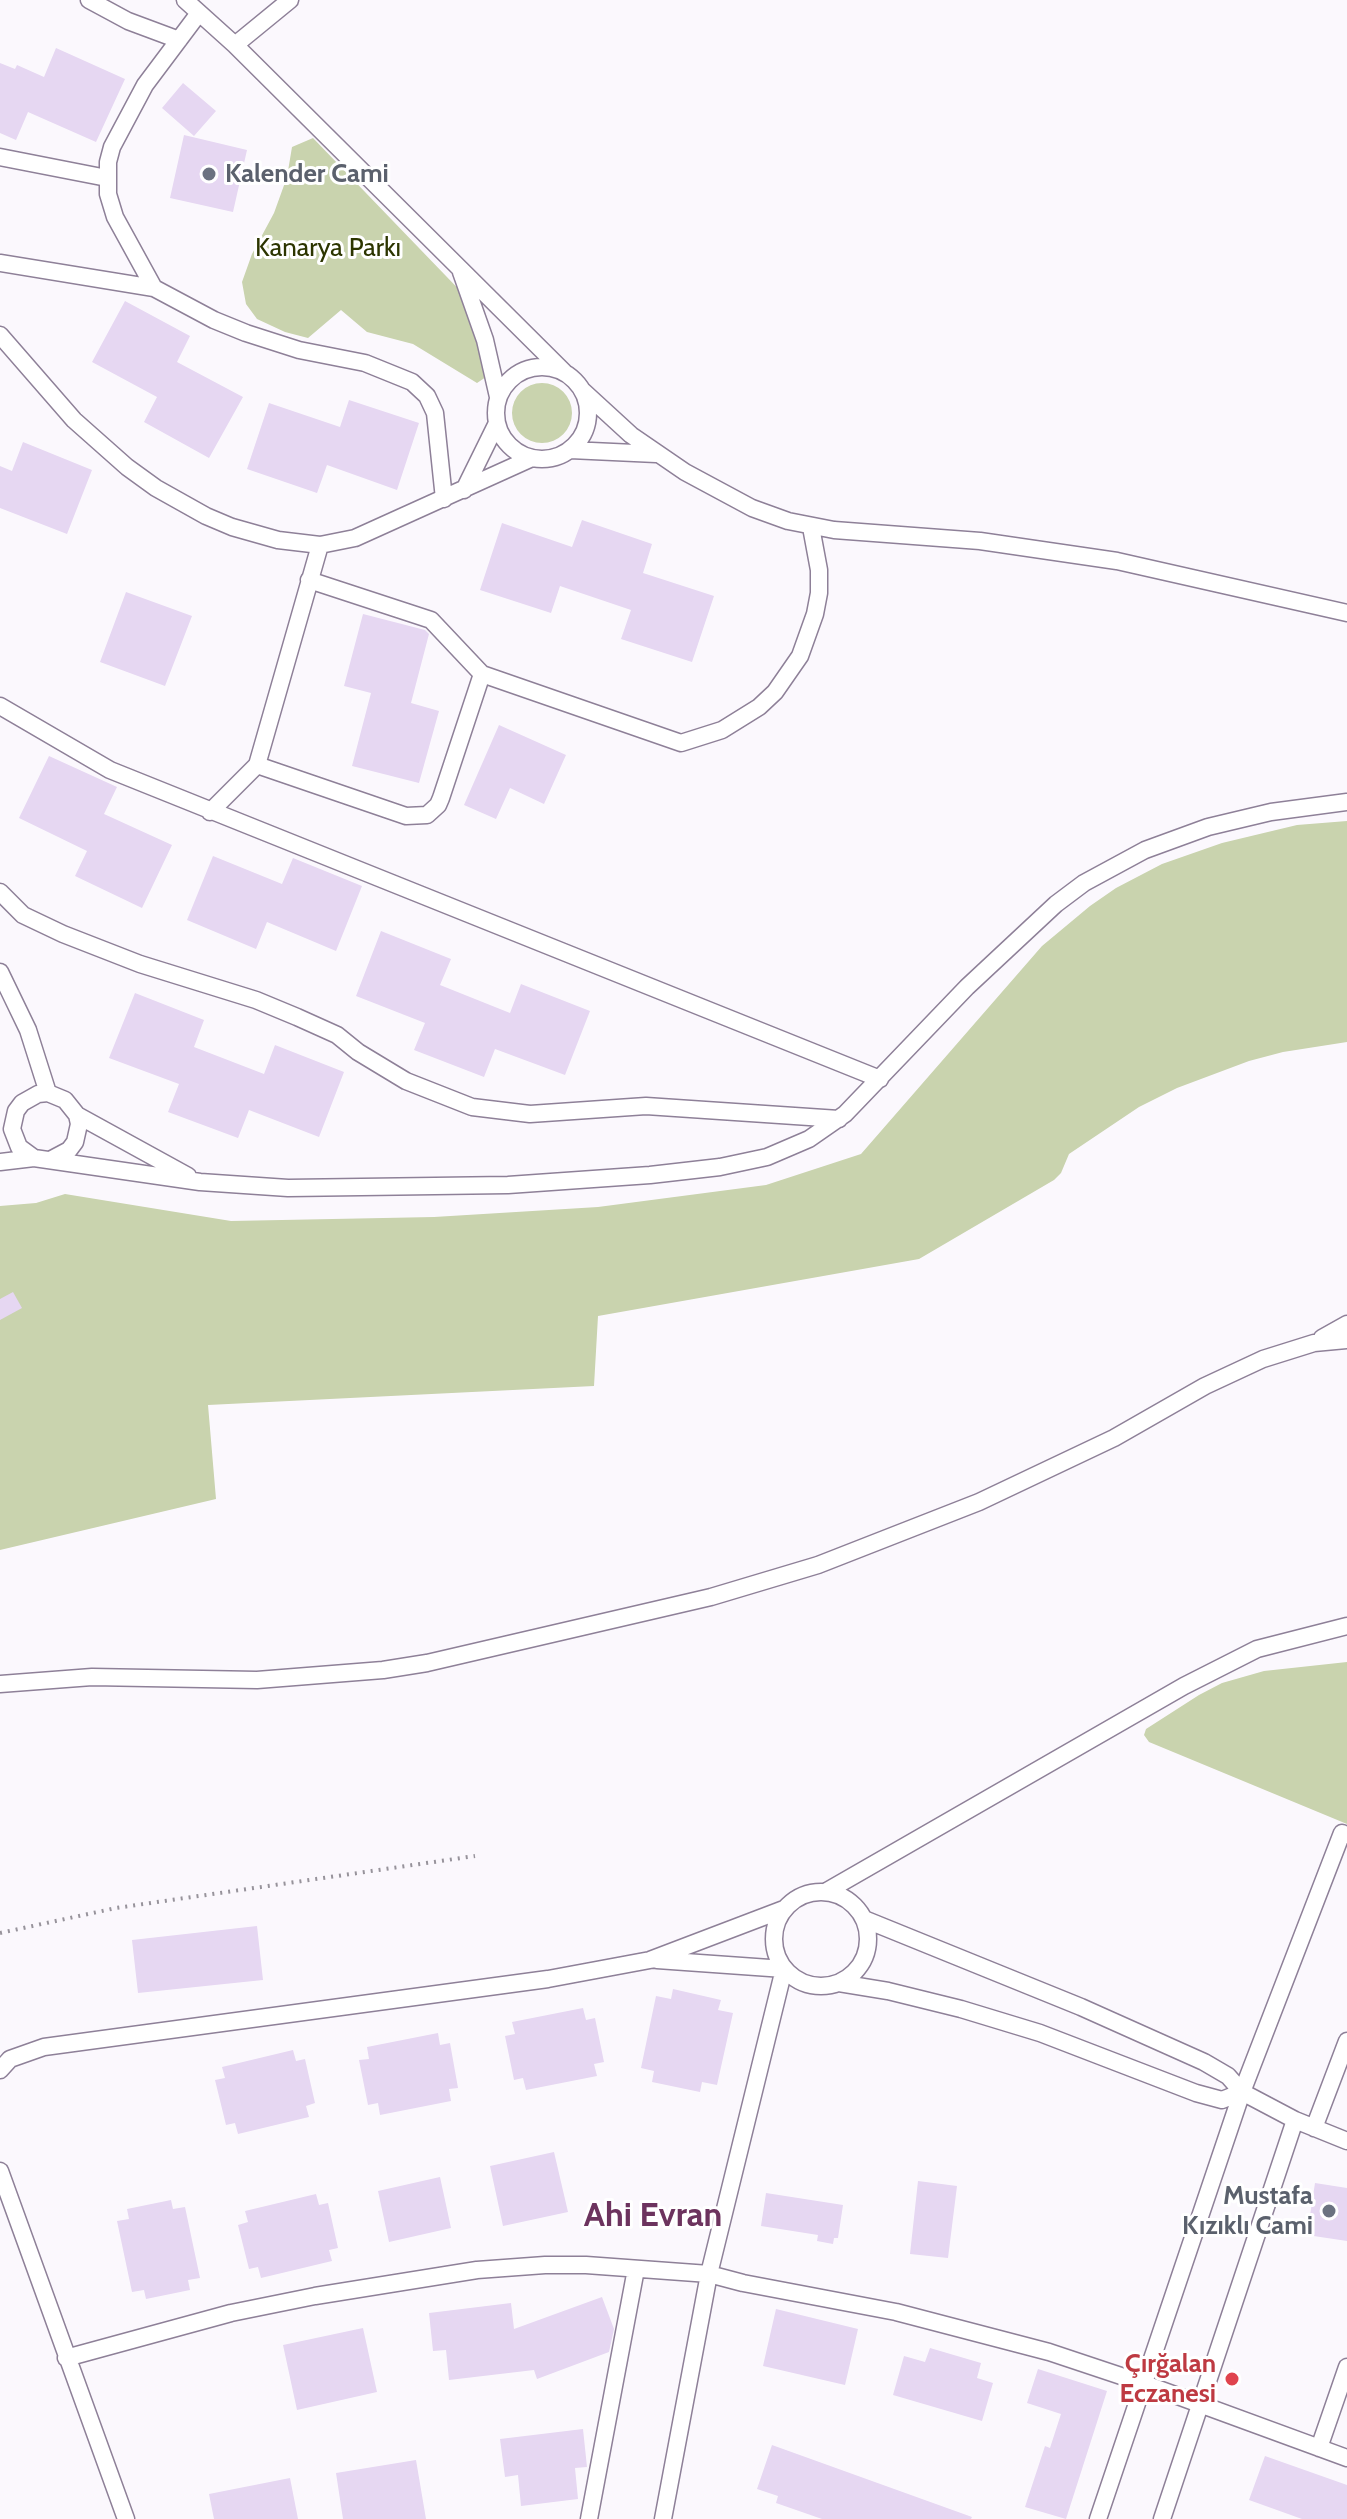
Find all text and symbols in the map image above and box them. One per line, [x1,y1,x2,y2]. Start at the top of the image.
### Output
place label: Kalender Cami [225,158,389,190]
marker: Kalender Cami [200,165,218,183]
park label: Kanarya Parkı [255,232,401,264]
place label: Mustafa Kızıklı Cami [1182,2180,1313,2242]
district label: Ahi Evran [584,2196,722,2236]
marker: Mustafa Kızıklı Cami [1320,2202,1338,2220]
place label: Çırğalan Eczanesi [1119,2348,1216,2410]
marker: Çırğalan Eczanesi [1223,2370,1241,2388]

